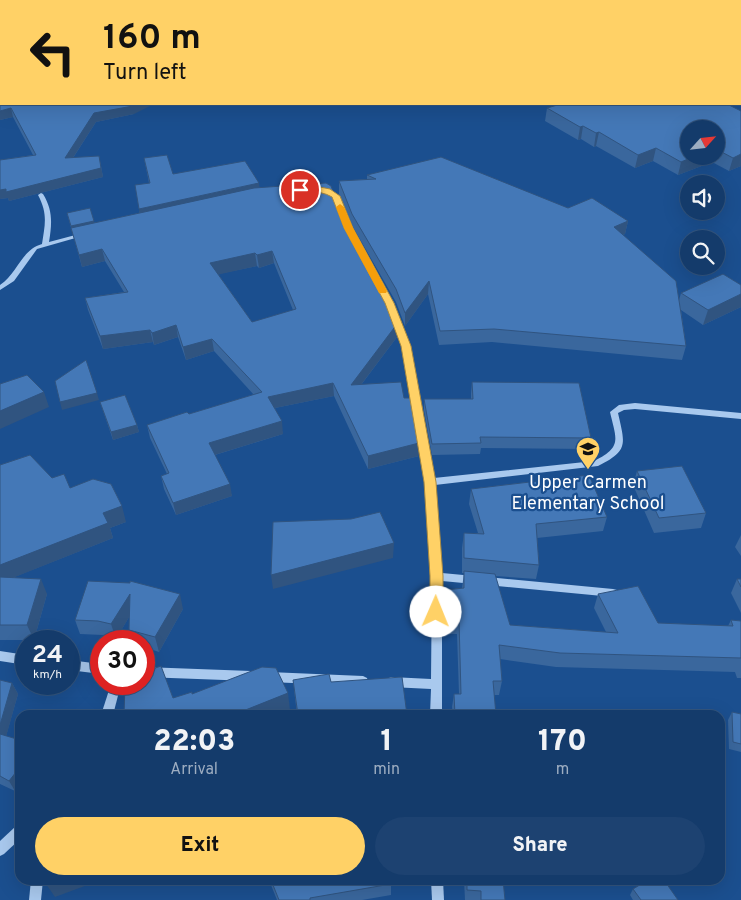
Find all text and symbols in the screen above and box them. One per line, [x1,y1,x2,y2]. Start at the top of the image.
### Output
text: 160 m [103,17,201,61]
icon: left [20,20,85,85]
text: Turn left [103,60,186,87]
north arrow [680,120,725,165]
map controls [680,120,725,275]
pin [279,169,321,211]
button: sound [680,175,725,220]
icon: arrive [286,176,314,204]
button: search [680,230,725,275]
school or university icon: Upper Carmen Elementary School [575,436,601,470]
place label: Upper Carmen Elementary School [512,472,664,516]
position arrow [409,585,461,637]
speed limit sign: 30 [90,630,155,695]
text: 24 [32,640,63,672]
text: km/h [33,667,62,683]
text: 22:03 [153,724,235,761]
text: 1 [380,724,393,761]
text: 170 [538,724,587,761]
text: Arrival [170,760,218,780]
text: min [373,760,400,780]
text: m [556,760,569,780]
button: Exit [35,817,365,875]
button: Share [375,817,705,875]

